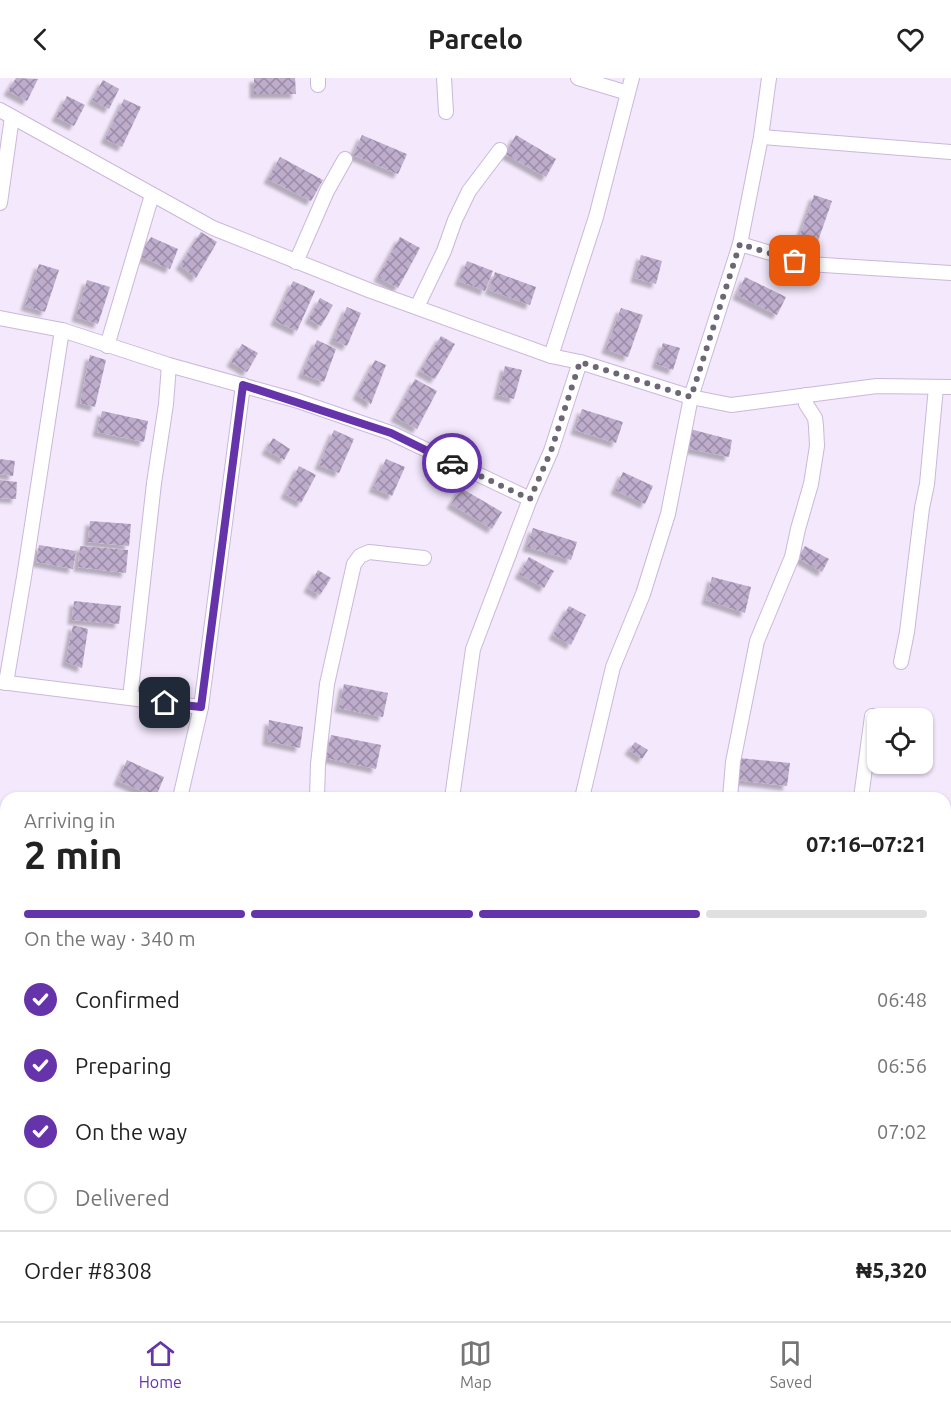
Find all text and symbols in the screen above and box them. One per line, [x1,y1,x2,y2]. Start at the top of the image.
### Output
icon: back [24,23,57,56]
icon: heart [894,23,927,56]
text: Parcelo [428,24,523,54]
pin [769,235,820,286]
icon: bag [778,244,811,277]
courier [422,433,482,493]
icon: car [436,447,469,480]
pin [139,677,190,728]
icon: home [148,686,181,719]
map controls [867,708,933,774]
button: locate [867,708,933,774]
text: Arriving in [24,809,115,832]
text: 07:16–07:21 [806,831,927,856]
text: 2 min [24,833,123,876]
text: On the way · 340 m [24,927,196,950]
icon: check [24,983,57,1016]
text: Confirmed [75,987,180,1012]
text: 06:48 [877,988,927,1011]
icon: check [24,1049,57,1082]
text: Preparing [75,1053,172,1078]
text: 06:56 [877,1054,927,1077]
icon: check [24,1115,57,1148]
text: On the way [75,1119,187,1144]
text: 07:02 [877,1120,927,1143]
text: Delivered [75,1185,170,1210]
text: ₦5,320 [856,1257,927,1282]
text: Order #8308 [24,1258,152,1283]
tab: Home [139,1337,182,1391]
tab: Map [459,1337,492,1391]
tab: Saved [770,1337,812,1391]

